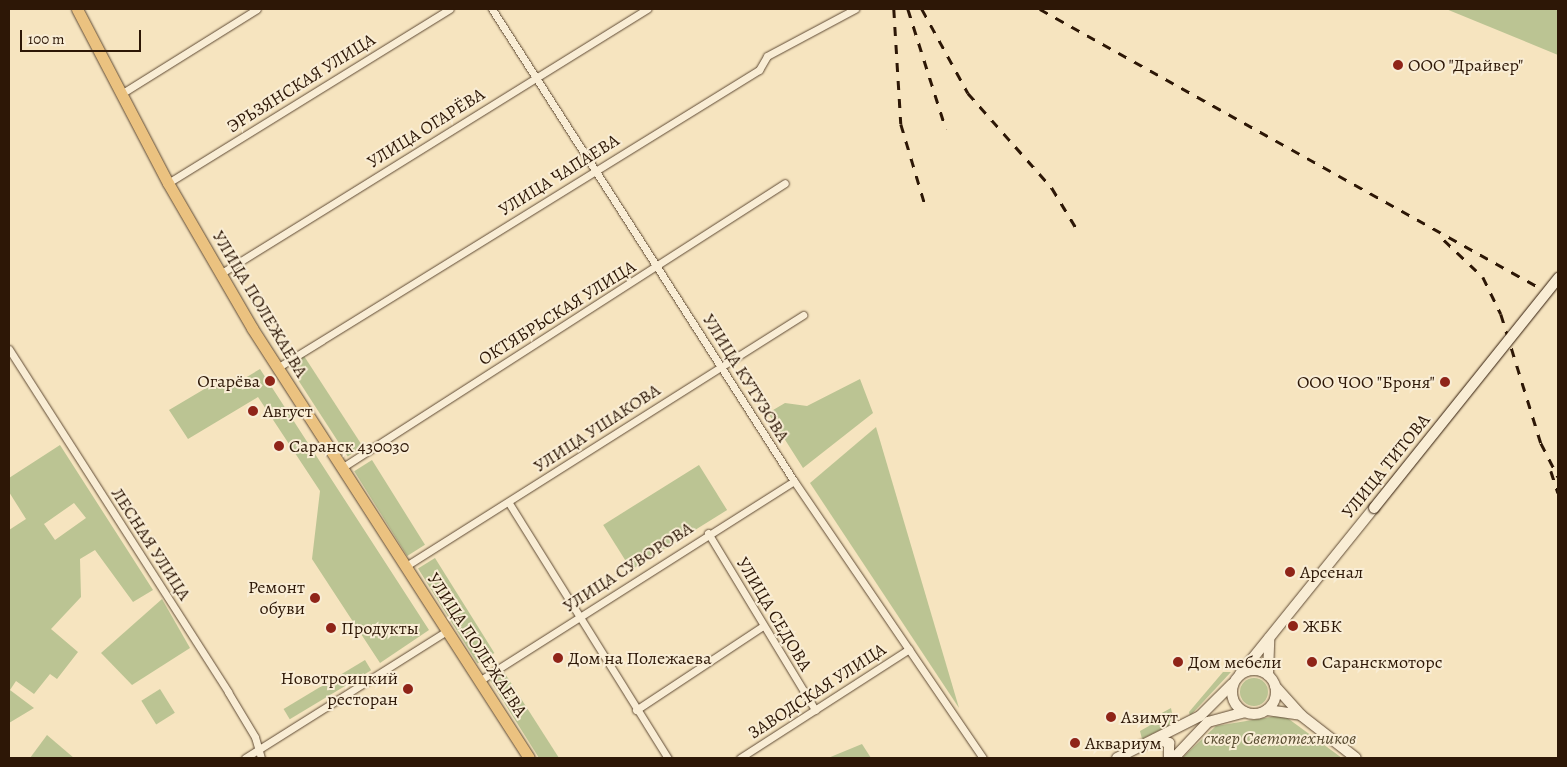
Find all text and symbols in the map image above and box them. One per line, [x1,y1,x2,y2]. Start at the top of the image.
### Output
scale bar [22,20,144,52]
text: 100 m [28,29,65,49]
street label: ЭРЬЗЯНСКАЯ УЛИЦА [223,29,379,137]
place label: ООО "Драйвер" [1408,54,1524,76]
marker: ООО "Драйвер" [1392,59,1404,71]
street label: УЛИЦА ОГАРЁВА [363,83,489,173]
street label: УЛИЦА ЧАПАЕВА [495,129,623,221]
street label: УЛИЦА ПОЛЕЖАЕВА [208,227,312,381]
street label: ОКТЯБРЬСКАЯ УЛИЦА [474,256,640,370]
street label: УЛИЦА КУТУЗОВА [698,310,794,446]
place label: Огарёва [197,370,260,392]
place label: ООО ЧОО "Броня" [1297,371,1435,393]
marker: Огарёва [264,375,276,387]
marker: ООО ЧОО "Броня" [1439,376,1451,388]
street label: УЛИЦА УШАКОВА [530,379,664,477]
place label: Август [263,400,313,422]
marker: Август [247,405,259,417]
street label: УЛИЦА ТИТОВА [1337,409,1435,523]
place label: Саранск 430030 [289,435,409,457]
marker: Саранск 430030 [273,440,285,452]
street label: ЛЕСНАЯ УЛИЦА [107,484,195,604]
street label: УЛИЦА СУВОРОВА [559,517,697,617]
street label: УЛИЦА СЕДОВА [732,553,816,675]
place label: Арсенал [1300,561,1363,583]
marker: Арсенал [1284,566,1296,578]
street label: УЛИЦА ПОЛЕЖАЕВА [422,569,532,721]
place label: Ремонт обуви [248,577,305,620]
marker: Ремонт обуви [309,592,321,604]
place label: ЖБК [1303,615,1342,637]
place label: Продукты [341,617,419,639]
marker: ЖБК [1287,620,1299,632]
marker: Продукты [325,622,337,634]
street label: ЗАВОДСКАЯ УЛИЦА [744,638,890,744]
place label: Дом на Полежаева [568,647,711,669]
place label: Дом мебели [1188,651,1282,673]
place label: Саранскмоторс [1322,651,1442,673]
marker: Дом на Полежаева [552,652,564,664]
marker: Дом мебели [1172,656,1184,668]
marker: Саранскмоторс [1306,656,1318,668]
place label: Новотроицкий ресторан [280,668,398,711]
marker: Новотроицкий ресторан [402,683,414,695]
place label: Азимут [1121,706,1178,728]
marker: Азимут [1105,711,1117,723]
park label: сквер Светотехников [1204,727,1356,749]
place label: Аквариум [1085,732,1162,754]
marker: Аквариум [1069,737,1081,749]

